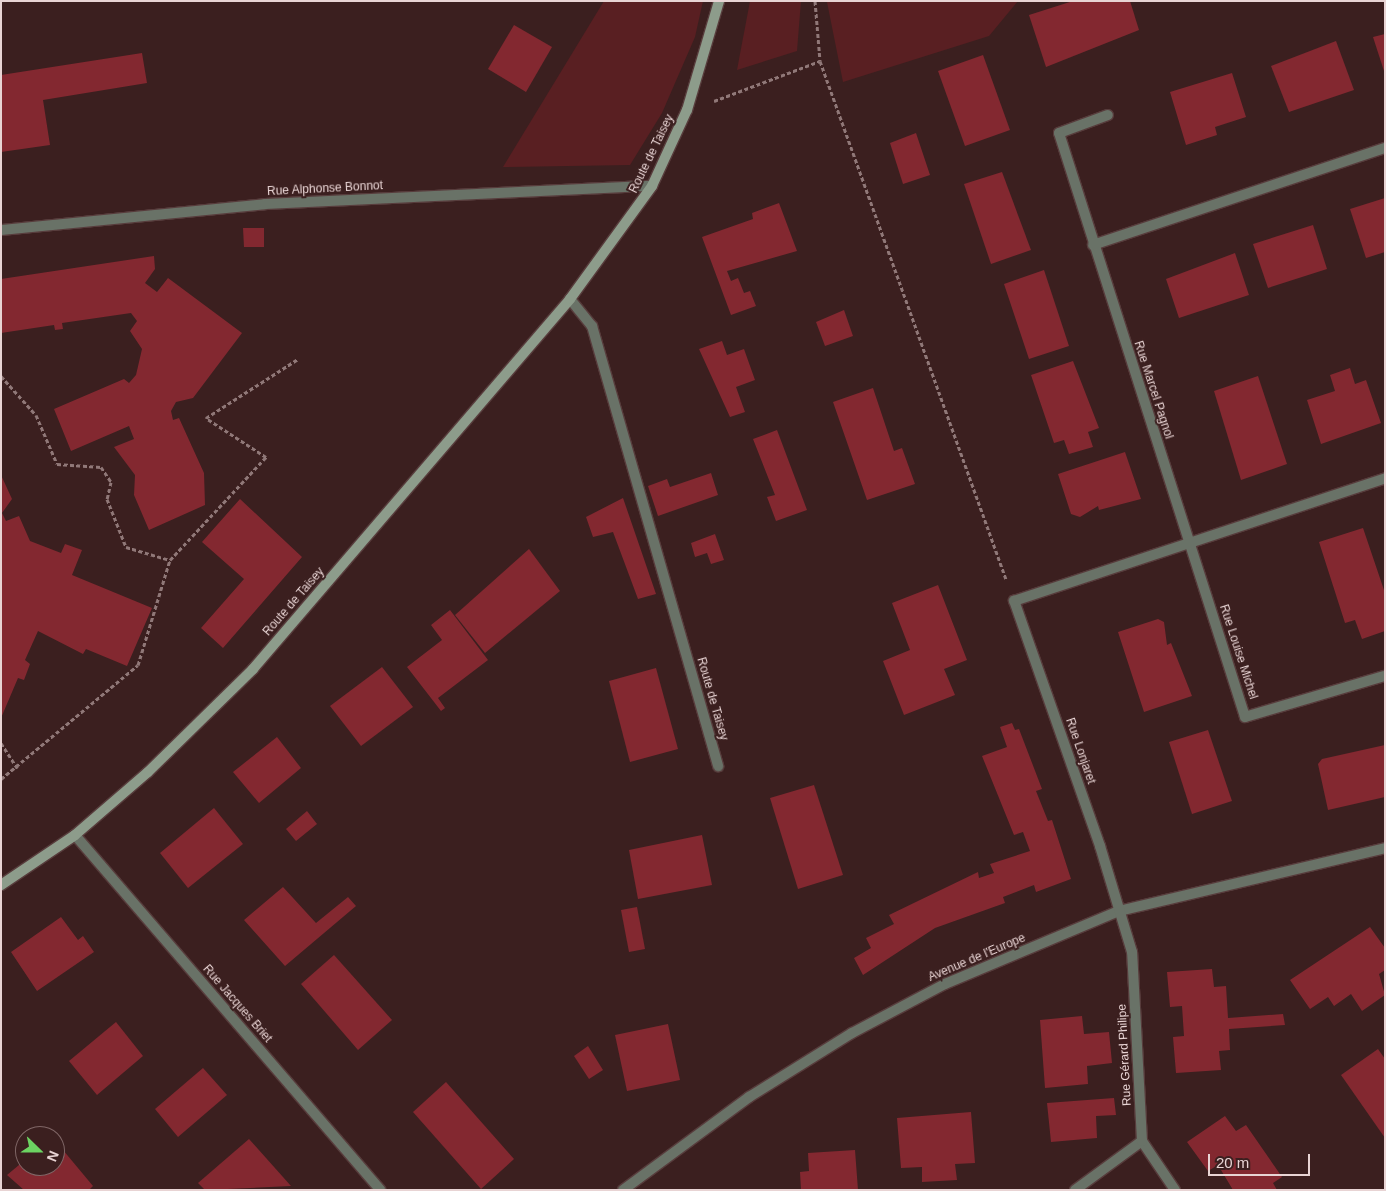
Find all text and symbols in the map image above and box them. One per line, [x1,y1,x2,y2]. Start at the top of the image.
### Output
street label: Route de Taisey [627,112,677,196]
street label: Rue Alphonse Bonnot [266,179,384,199]
street label: Rue Marcel Pagnol [1130,339,1176,441]
street label: Route de Taisey [260,565,328,639]
street label: Rue Louise Michel [1216,603,1260,701]
street label: Route de Taisey [693,656,731,742]
street label: Rue Lonjaret [1062,716,1098,786]
street label: Avenue de l'Europe [926,931,1028,985]
street label: Rue Jacques Briet [199,962,275,1046]
street label: Rue Gérard Philipe [1115,1004,1135,1106]
north arrow [15,1126,65,1176]
scale bar [1211,1144,1314,1176]
text: N [44,1149,62,1164]
text: 20 m [1216,1154,1249,1171]

